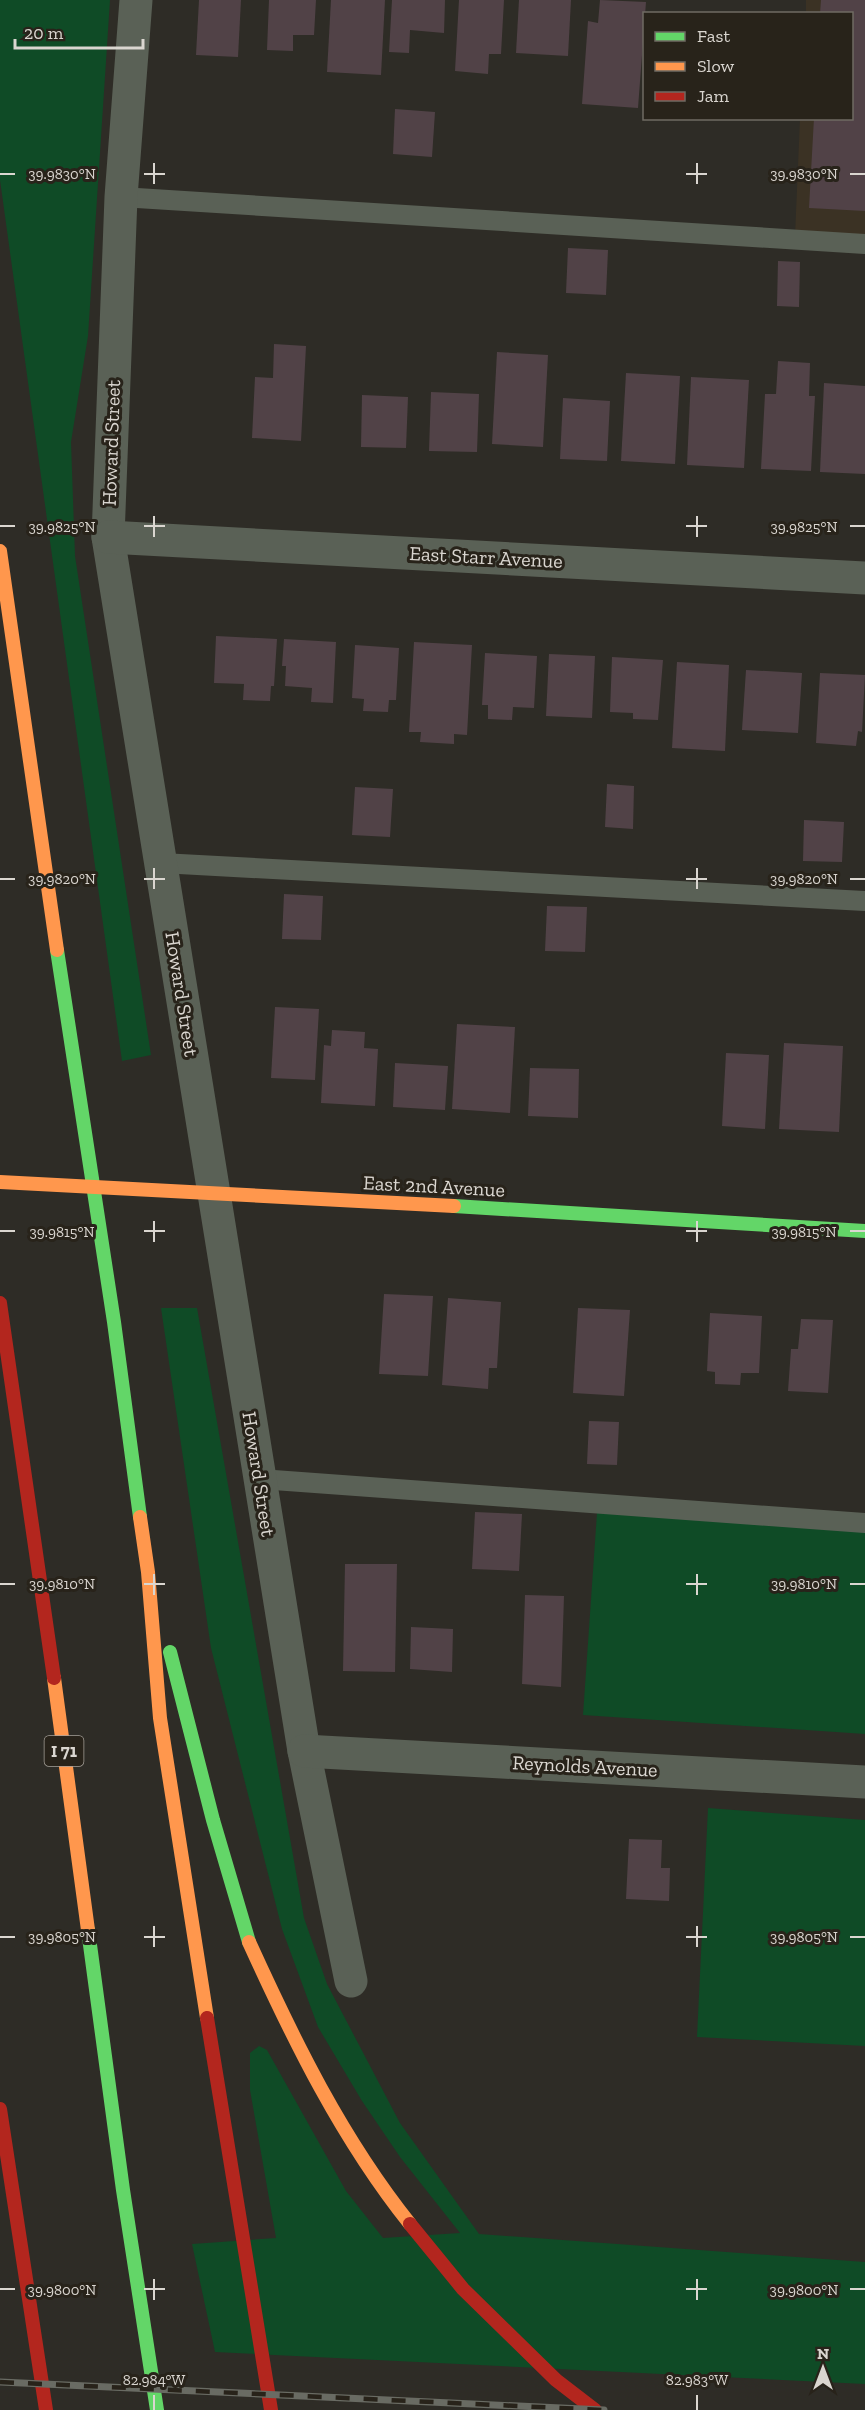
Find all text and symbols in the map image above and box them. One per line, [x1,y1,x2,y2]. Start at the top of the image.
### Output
scale bar [15,12,142,50]
legend [643,12,853,120]
text: 20 m [24,22,64,44]
text: Fast [697,25,730,47]
text: Slow [697,55,734,77]
text: Jam [697,85,729,107]
text: 39.9830°N [28,165,96,183]
text: 39.9830°N [770,165,838,183]
street label: Howard Street [97,379,125,507]
text: 39.9825°N [29,518,95,536]
text: 39.9825°N [771,518,837,536]
street label: East Starr Avenue [409,541,563,573]
text: 39.9820°N [28,870,96,888]
text: 39.9820°N [770,870,838,888]
street label: Howard Street [160,930,204,1059]
street label: East 2nd Avenue [362,1170,506,1202]
text: 39.9815°N [30,1223,94,1241]
text: 39.9815°N [772,1223,836,1241]
street label: Howard Street [237,1410,281,1539]
text: 39.9810°N [29,1575,95,1593]
text: 39.9810°N [771,1575,837,1593]
road number: I 71 [44,1736,84,1766]
street label: Reynolds Avenue [512,1750,658,1782]
text: 39.9805°N [28,1928,96,1946]
text: 39.9805°N [770,1928,838,1946]
text: 39.9800°N [28,2281,96,2299]
text: 39.9800°N [770,2281,838,2299]
north arrow [793,2338,853,2398]
text: N [817,2344,829,2363]
text: 82.984°W [123,2371,185,2389]
text: 82.983°W [666,2371,728,2389]

